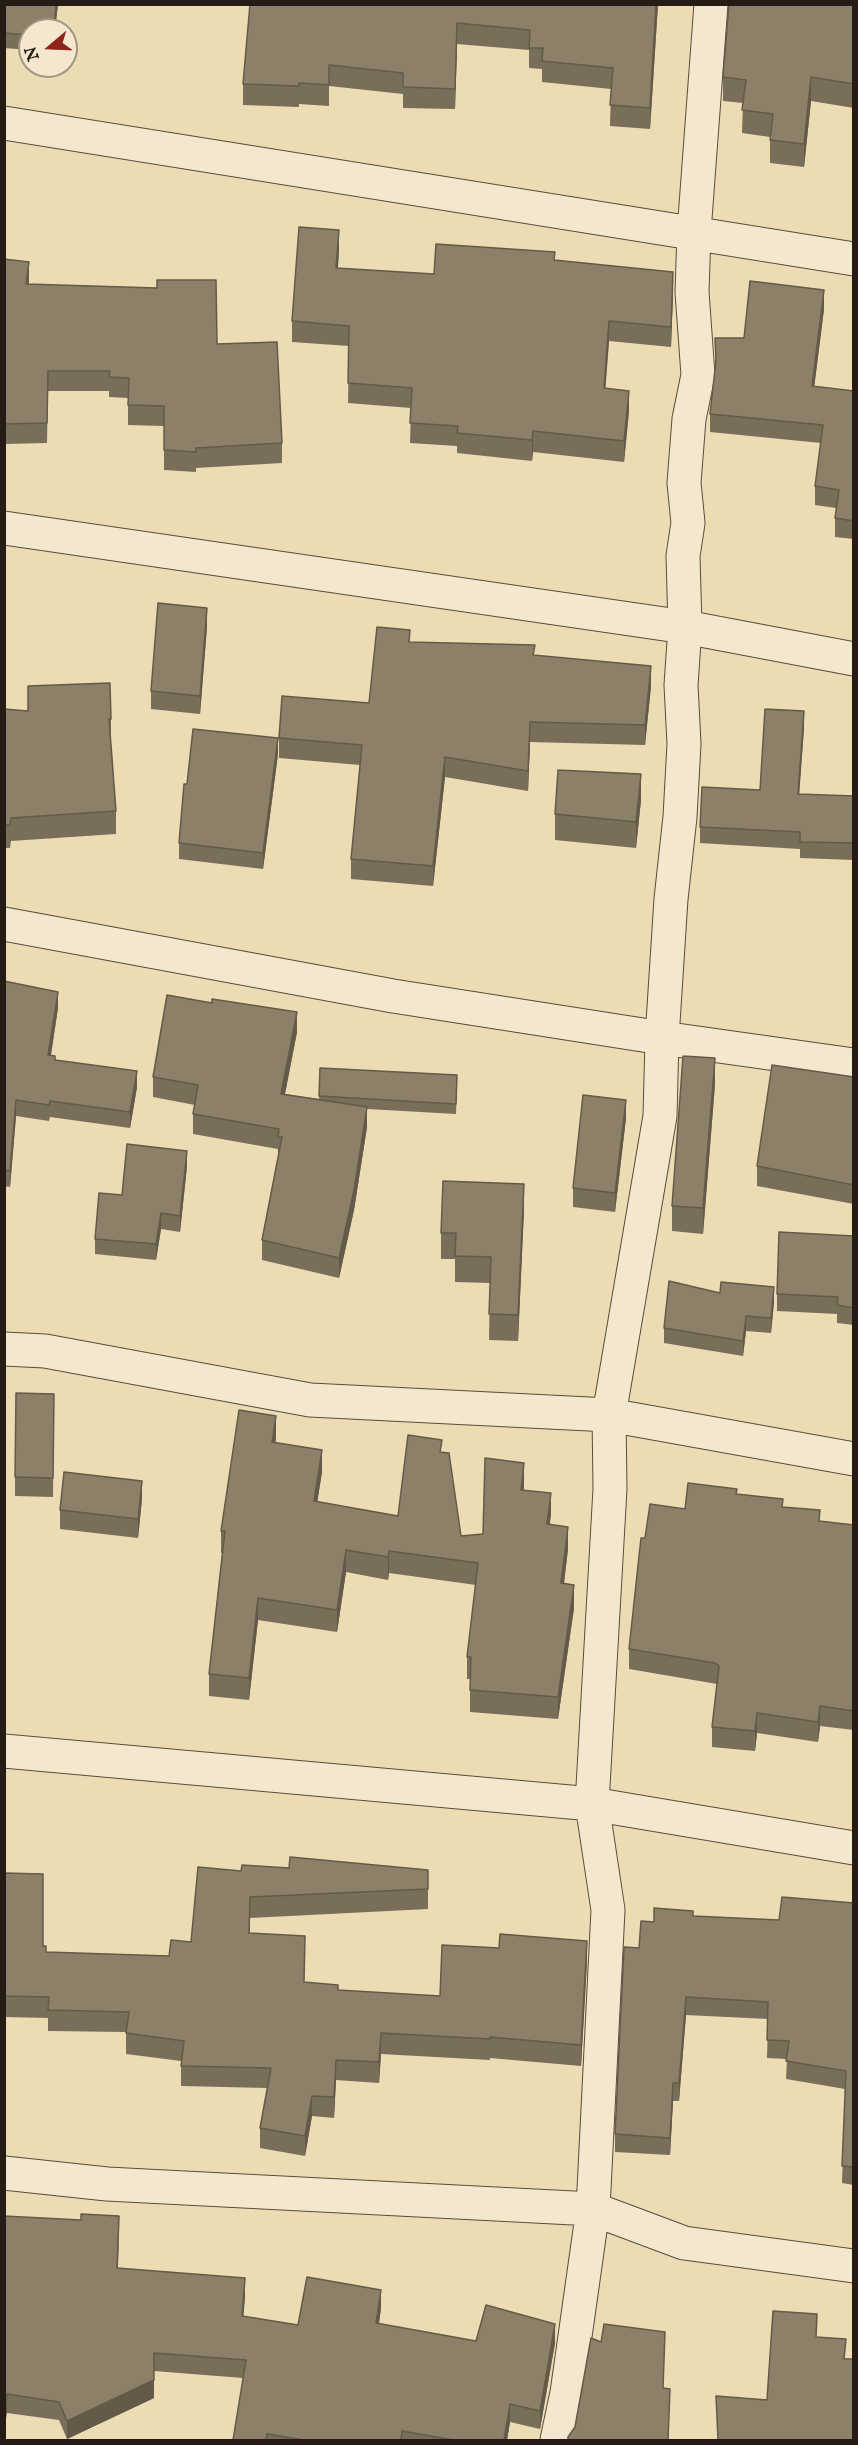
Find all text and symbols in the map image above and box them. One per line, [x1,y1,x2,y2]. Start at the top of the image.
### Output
north arrow [18,18,78,78]
text: N [21,43,45,63]

